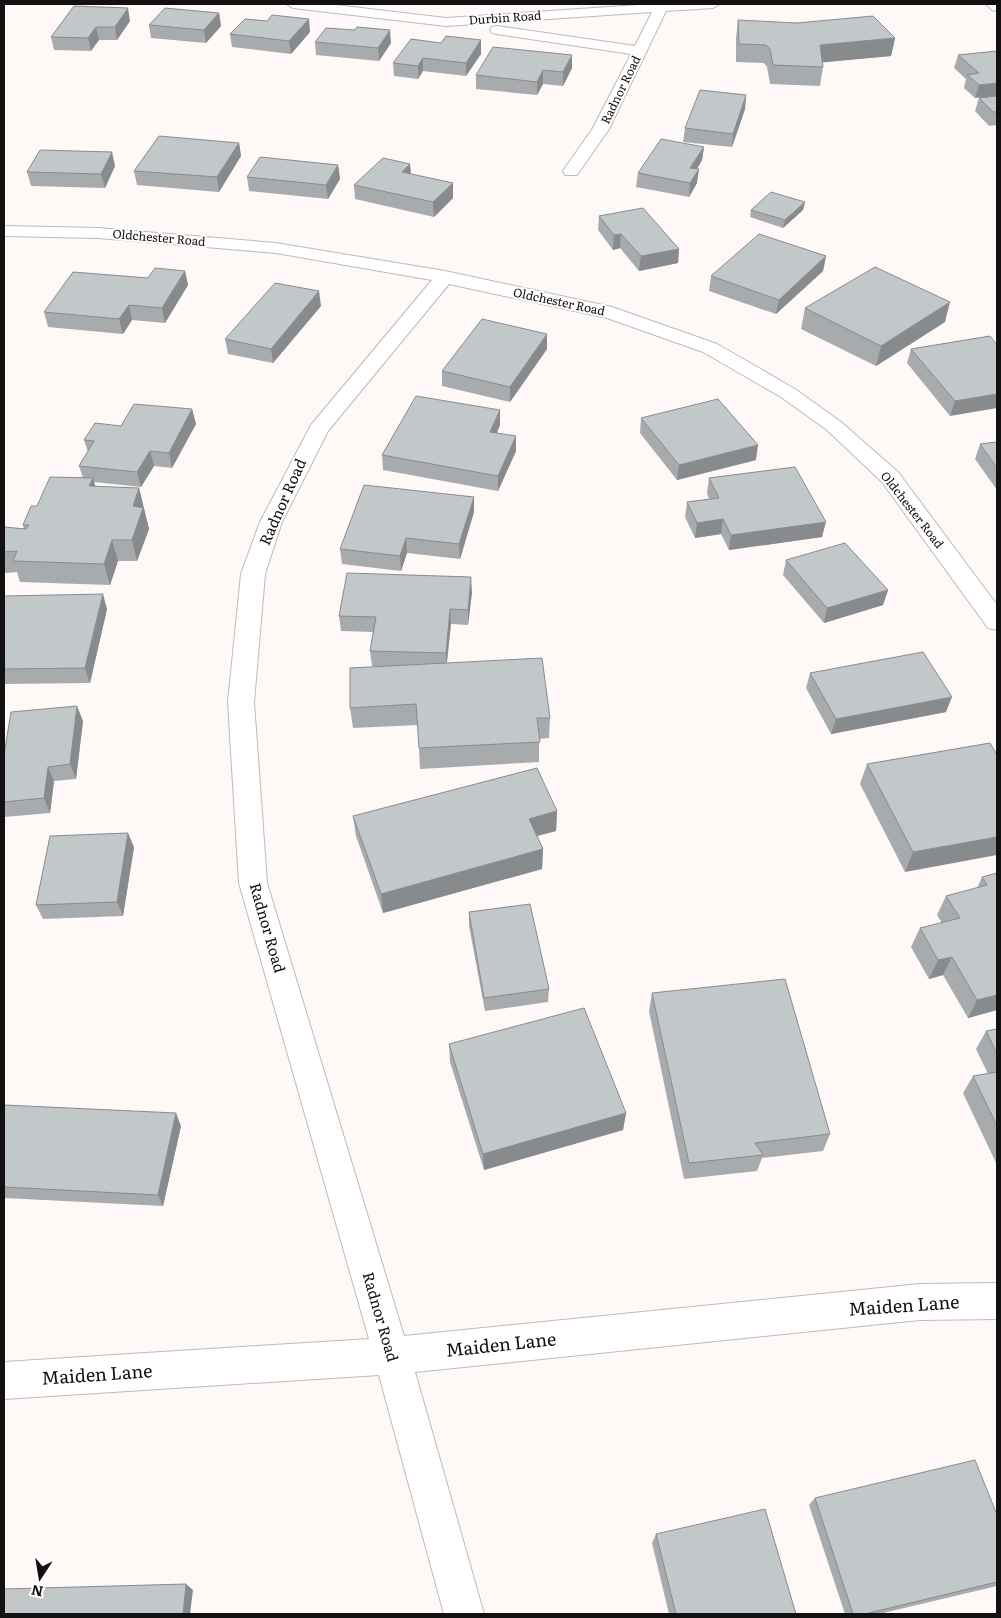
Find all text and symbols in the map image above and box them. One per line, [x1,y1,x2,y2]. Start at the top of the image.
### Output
street label: Durbin Road [468,5,543,29]
street label: Radnor Road [596,52,645,127]
street label: Oldchester Road [112,224,207,250]
street label: Oldchester Road [512,283,607,320]
street label: Radnor Road [252,454,311,548]
street label: Oldchester Road [877,467,949,552]
street label: Radnor Road [245,880,292,975]
street label: Radnor Road [358,1269,405,1364]
street label: Maiden Lane [848,1287,960,1322]
street label: Maiden Lane [444,1324,557,1363]
street label: Maiden Lane [41,1356,153,1391]
north arrow [15,1553,65,1603]
text: N [29,1581,45,1603]

